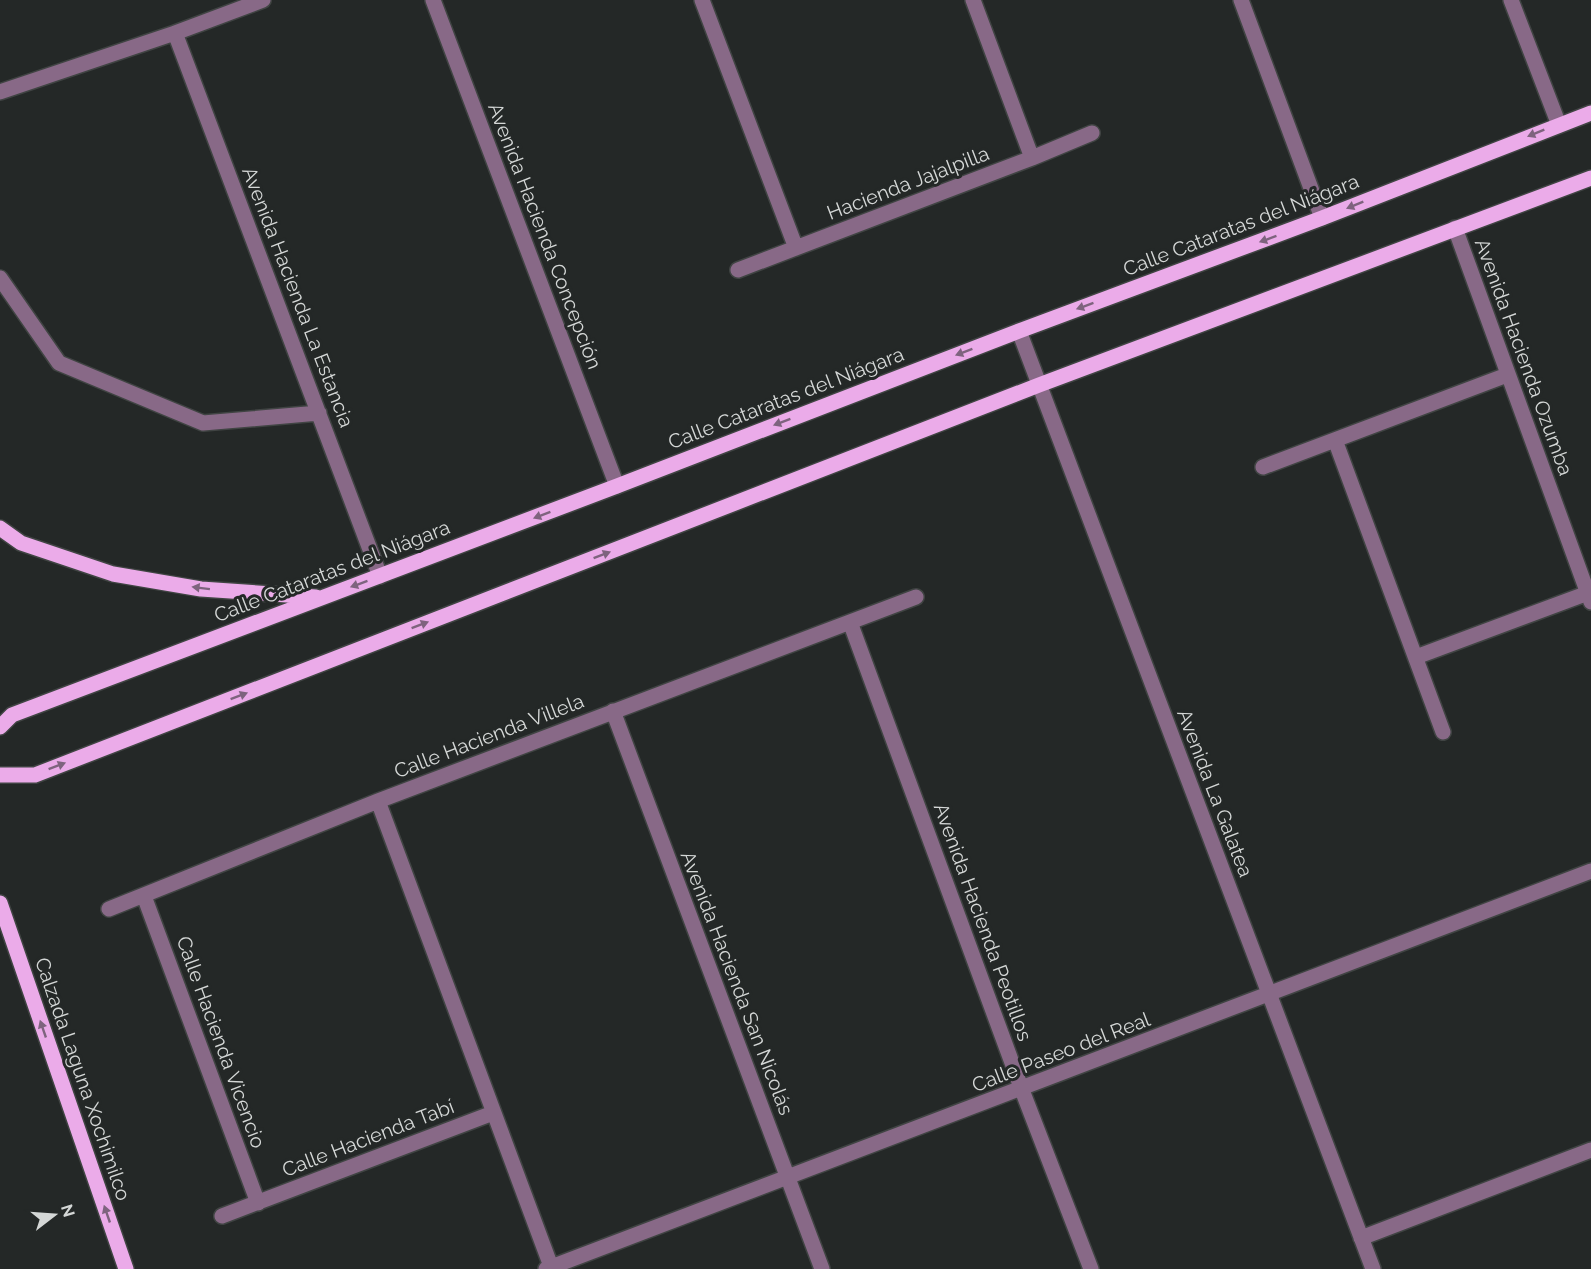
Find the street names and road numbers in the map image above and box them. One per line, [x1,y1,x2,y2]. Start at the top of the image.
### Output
street label: Avenida Hacienda Concepción [483,99,607,373]
street label: Hacienda Jajalpilla [823,141,993,225]
street label: Avenida Hacienda La Estancia [237,163,359,431]
street label: Calle Cataratas del Niágara [1120,169,1362,281]
street label: Avenida Hacienda Ozumba [1470,235,1578,479]
street label: Calle Cataratas del Niágara [665,342,907,454]
street label: Calle Cataratas del Niágara [211,515,453,627]
street label: Calle Hacienda Villela [391,689,587,783]
street label: Avenida La Galatea [1172,706,1258,880]
street label: Avenida Hacienda Peotillos [929,800,1037,1044]
street label: Avenida Hacienda San Nicolás [676,848,798,1118]
street label: Calle Hacienda Vicencio [171,933,271,1151]
street label: Calzada Laguna Xochimilco [30,954,136,1204]
street label: Calle Paseo del Real [969,1007,1154,1097]
street label: Calle Hacienda Tabí [279,1094,458,1182]

